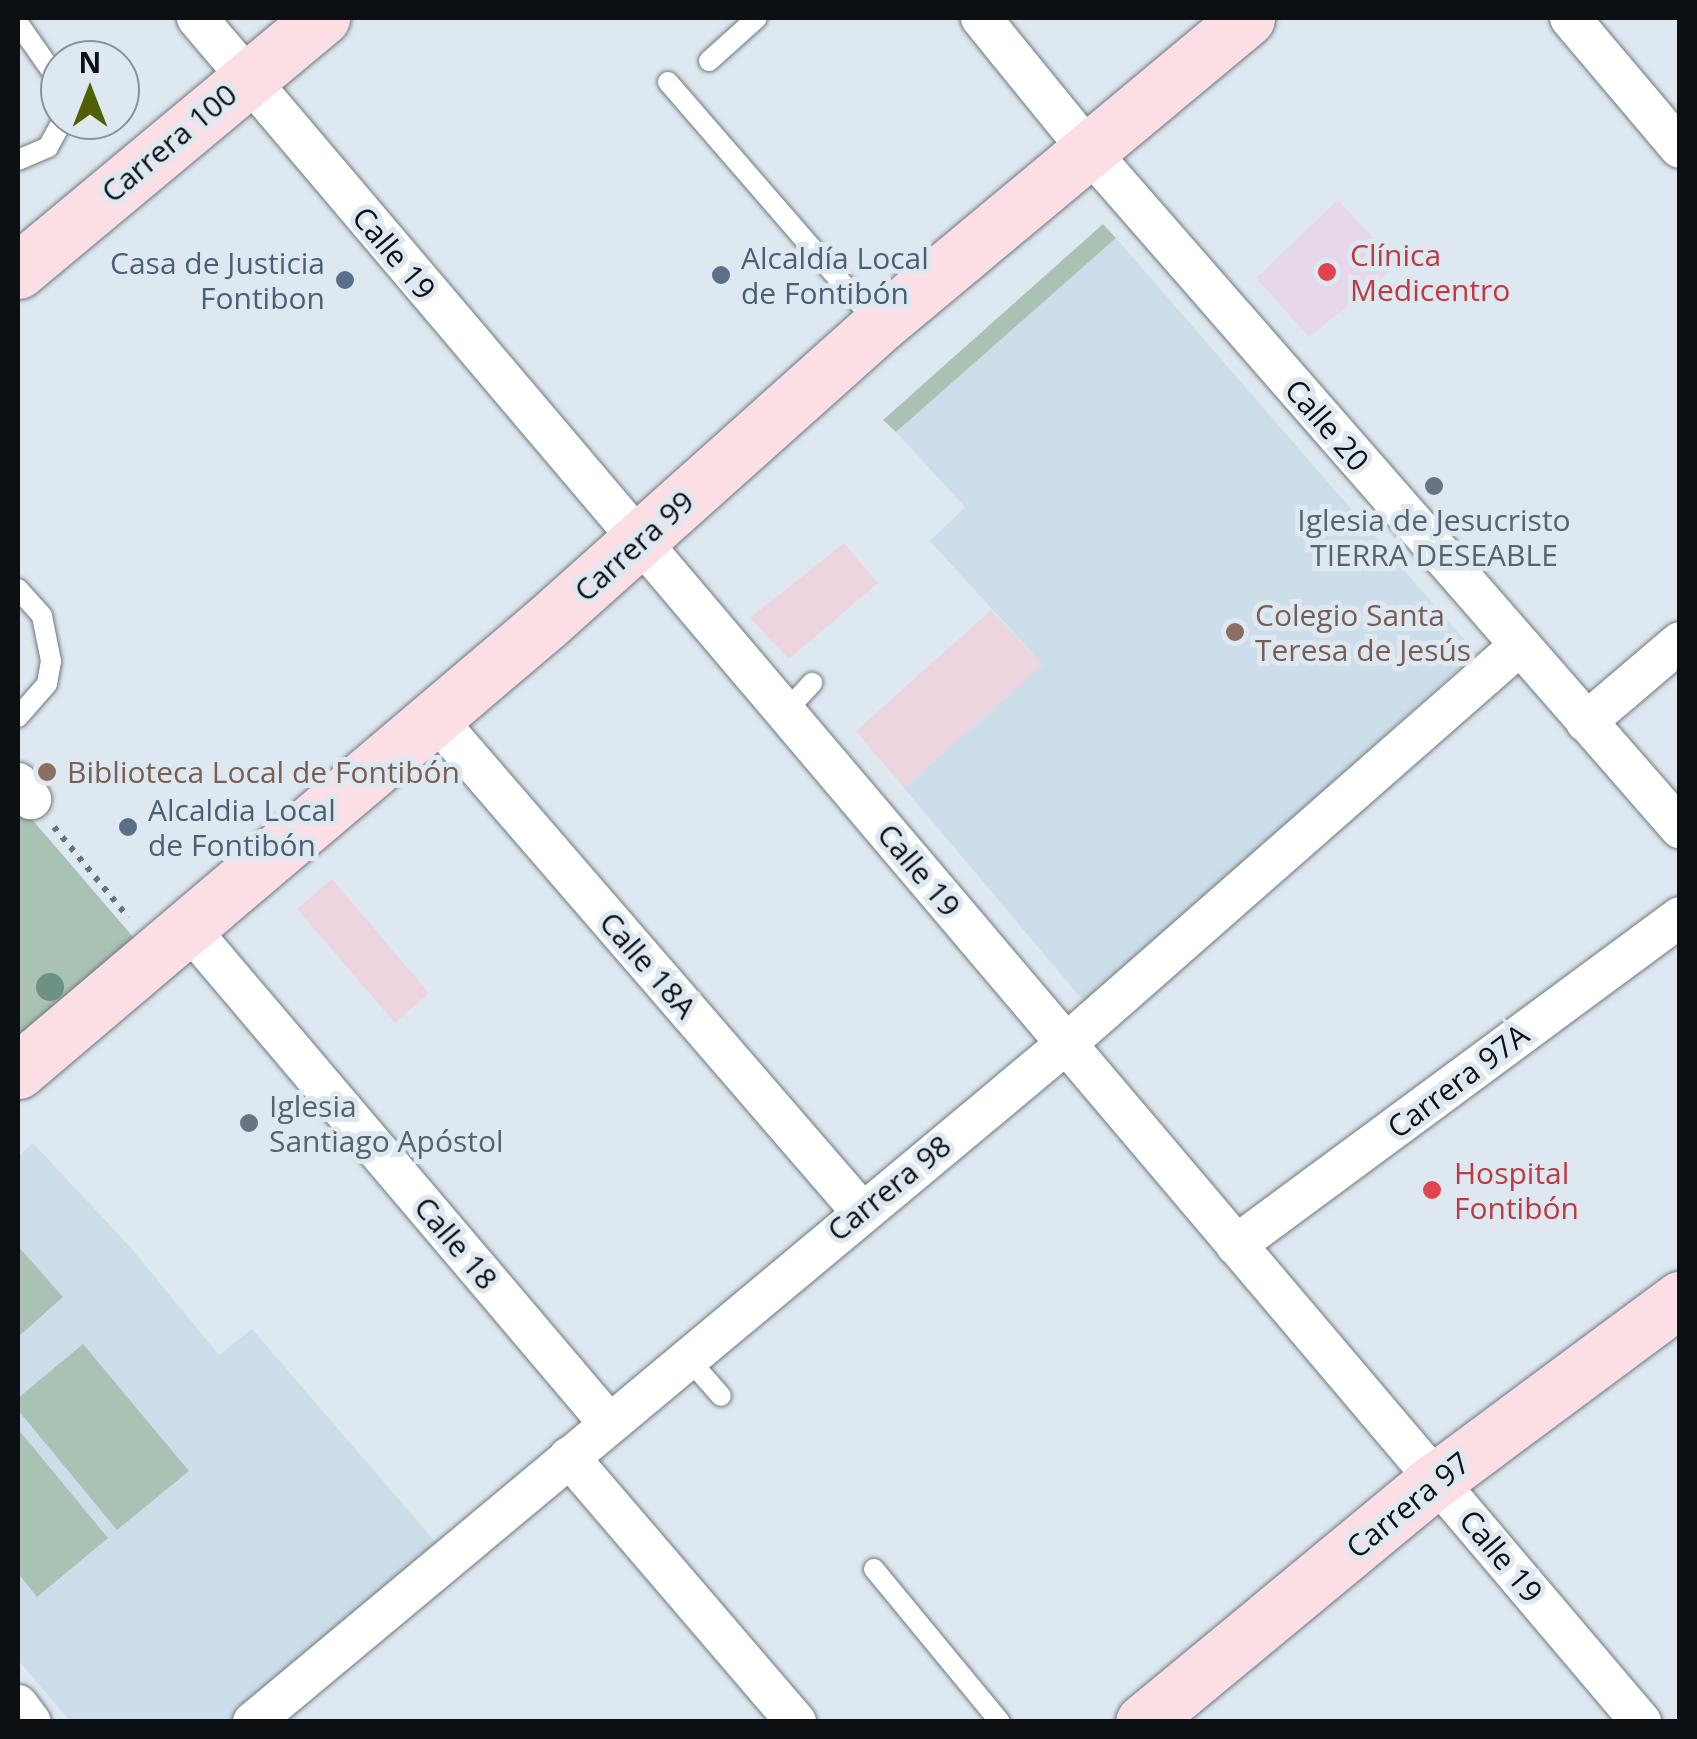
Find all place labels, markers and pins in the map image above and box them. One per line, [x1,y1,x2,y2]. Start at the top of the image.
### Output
place label: Clínica Medicentro [1350,237,1510,308]
place label: Alcaldía Local de Fontibón [741,240,929,310]
place label: Casa de Justicia Fontibon [110,245,325,316]
marker: Clínica Medicentro [1314,259,1340,285]
marker: Alcaldía Local de Fontibón [710,264,732,286]
marker: Casa de Justicia Fontibon [334,269,356,291]
marker: Iglesia de Jesucristo TIERRA DESEABLE [1423,475,1445,497]
place label: Iglesia de Jesucristo TIERRA DESEABLE [1297,502,1571,572]
place label: Colegio Santa Teresa de Jesús [1255,597,1471,668]
marker: Colegio Santa Teresa de Jesús [1224,621,1246,643]
place label: Biblioteca Local de Fontibón [67,754,460,790]
marker: Biblioteca Local de Fontibón [36,761,58,783]
place label: Alcaldia Local de Fontibón [148,792,336,862]
marker: Alcaldia Local de Fontibón [117,816,139,838]
place label: Iglesia Santiago Apóstol [269,1088,504,1158]
marker: Iglesia Santiago Apóstol [238,1112,260,1134]
place label: Hospital Fontibón [1454,1155,1579,1226]
marker: Hospital Fontibón [1419,1177,1445,1203]

